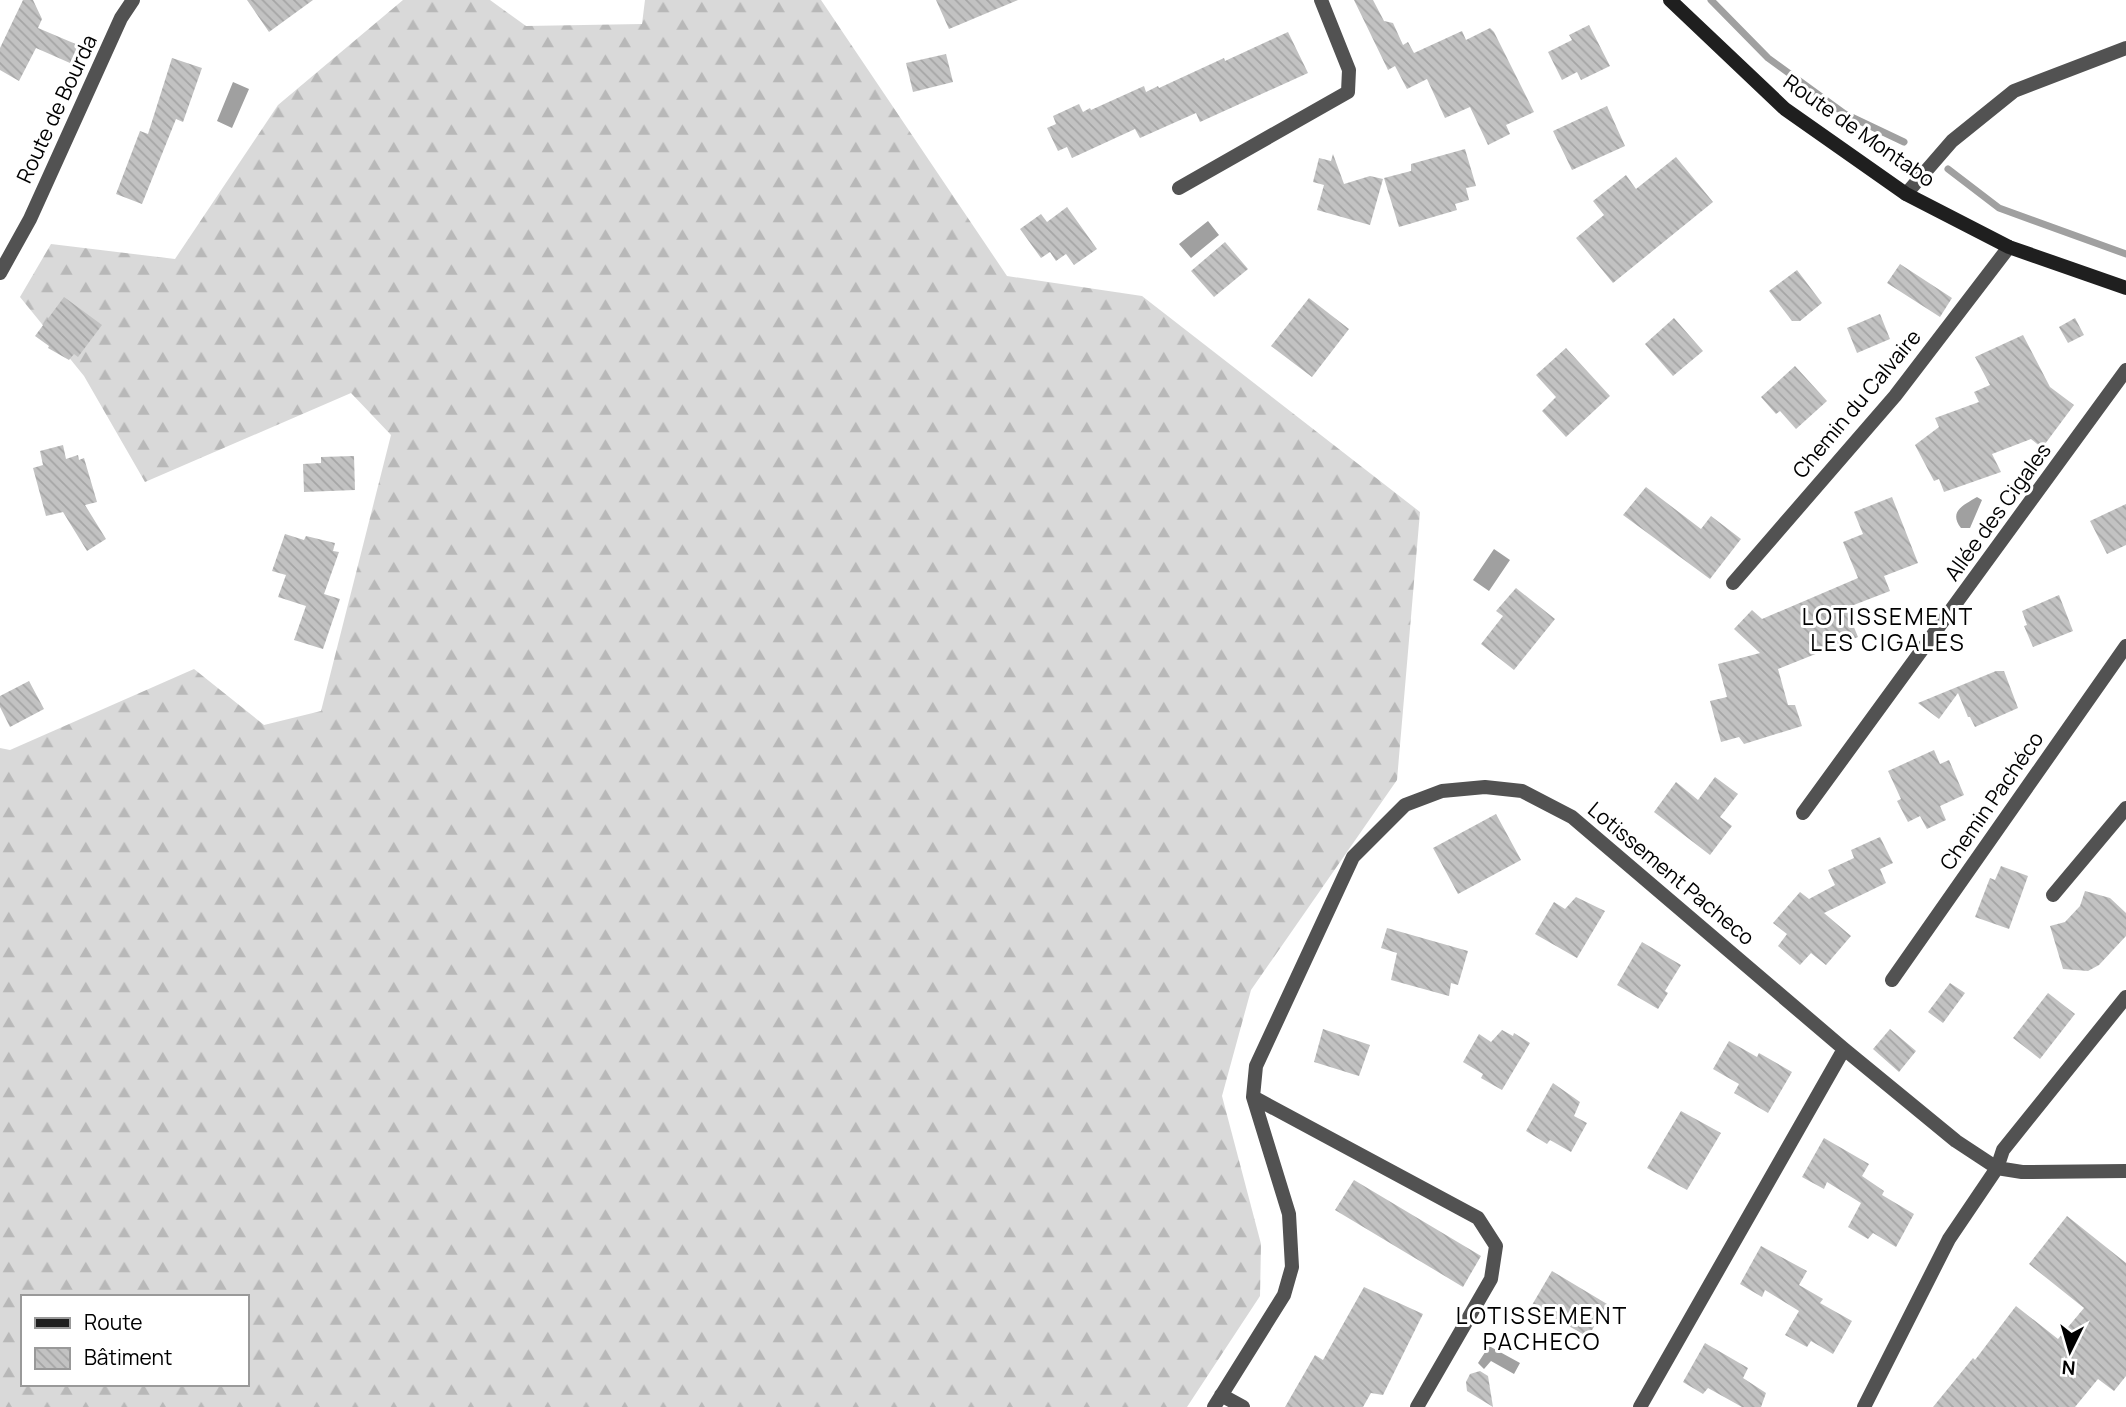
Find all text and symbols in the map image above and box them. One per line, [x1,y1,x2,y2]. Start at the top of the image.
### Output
street label: Route de Bourda [9,30,103,187]
street label: Route de Montabo [1778,67,1941,193]
street label: Chemin du Calvaire [1786,323,1927,484]
street label: Allée des Cigales [1938,437,2057,586]
district label: LOTISSEMENT LES CIGALES [1802,600,1974,658]
street label: Chemin Pachéco [1933,726,2049,875]
street label: Lotissement Pacheco [1583,795,1761,951]
legend [21,1295,248,1386]
district label: LOTISSEMENT PACHECO [1456,1299,1628,1357]
text: Route [84,1308,142,1336]
north arrow [2035,1316,2105,1386]
text: Bâtiment [84,1343,172,1371]
text: N [2061,1354,2076,1381]

